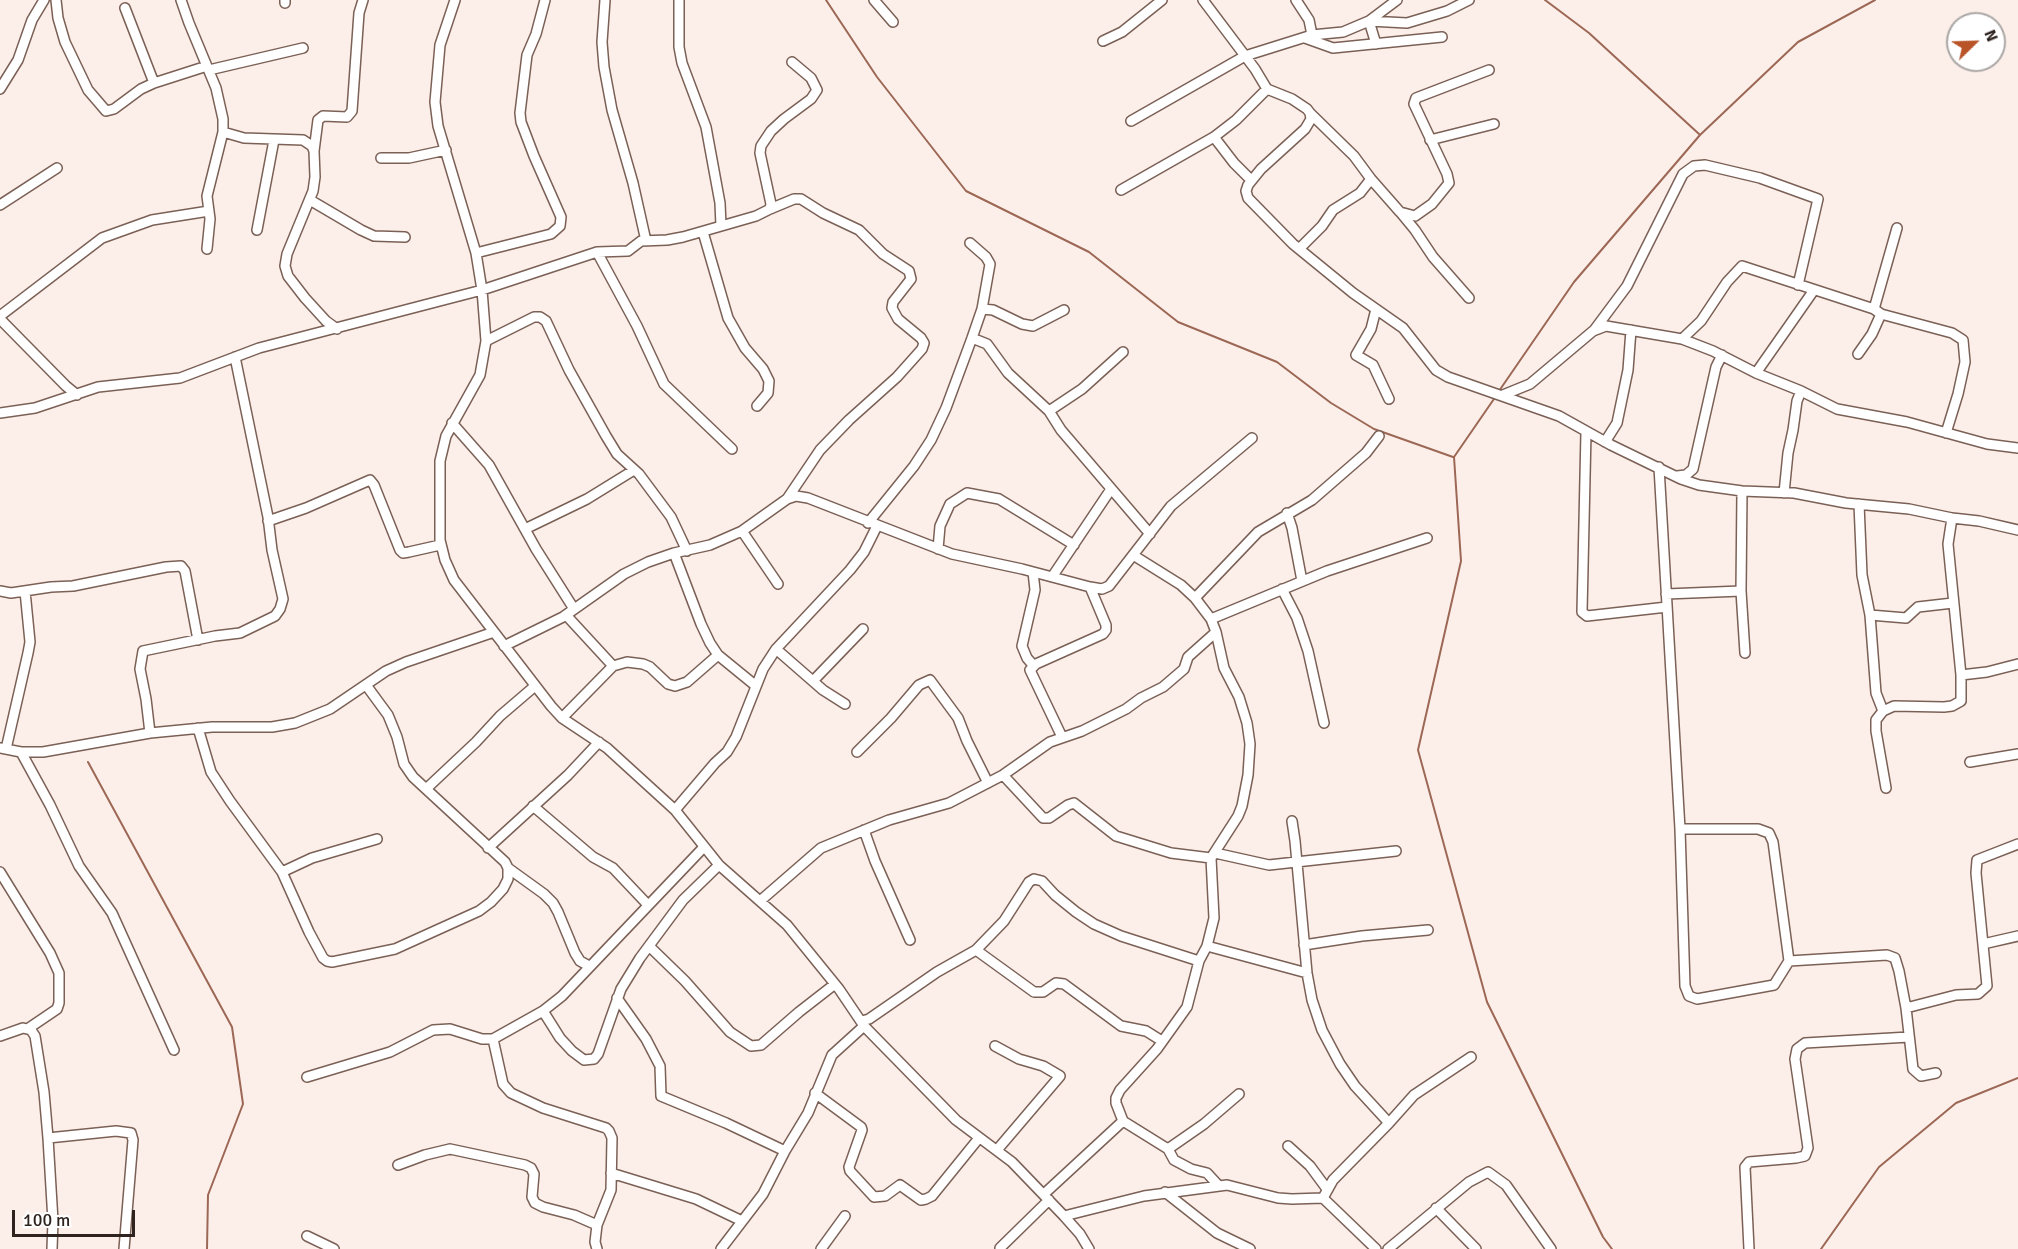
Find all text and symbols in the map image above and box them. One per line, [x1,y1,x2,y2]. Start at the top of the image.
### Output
north arrow [1946,12,2006,72]
text: N [1979,27,2002,45]
scale bar [15,1198,138,1236]
text: 100 m [23,1209,70,1231]

